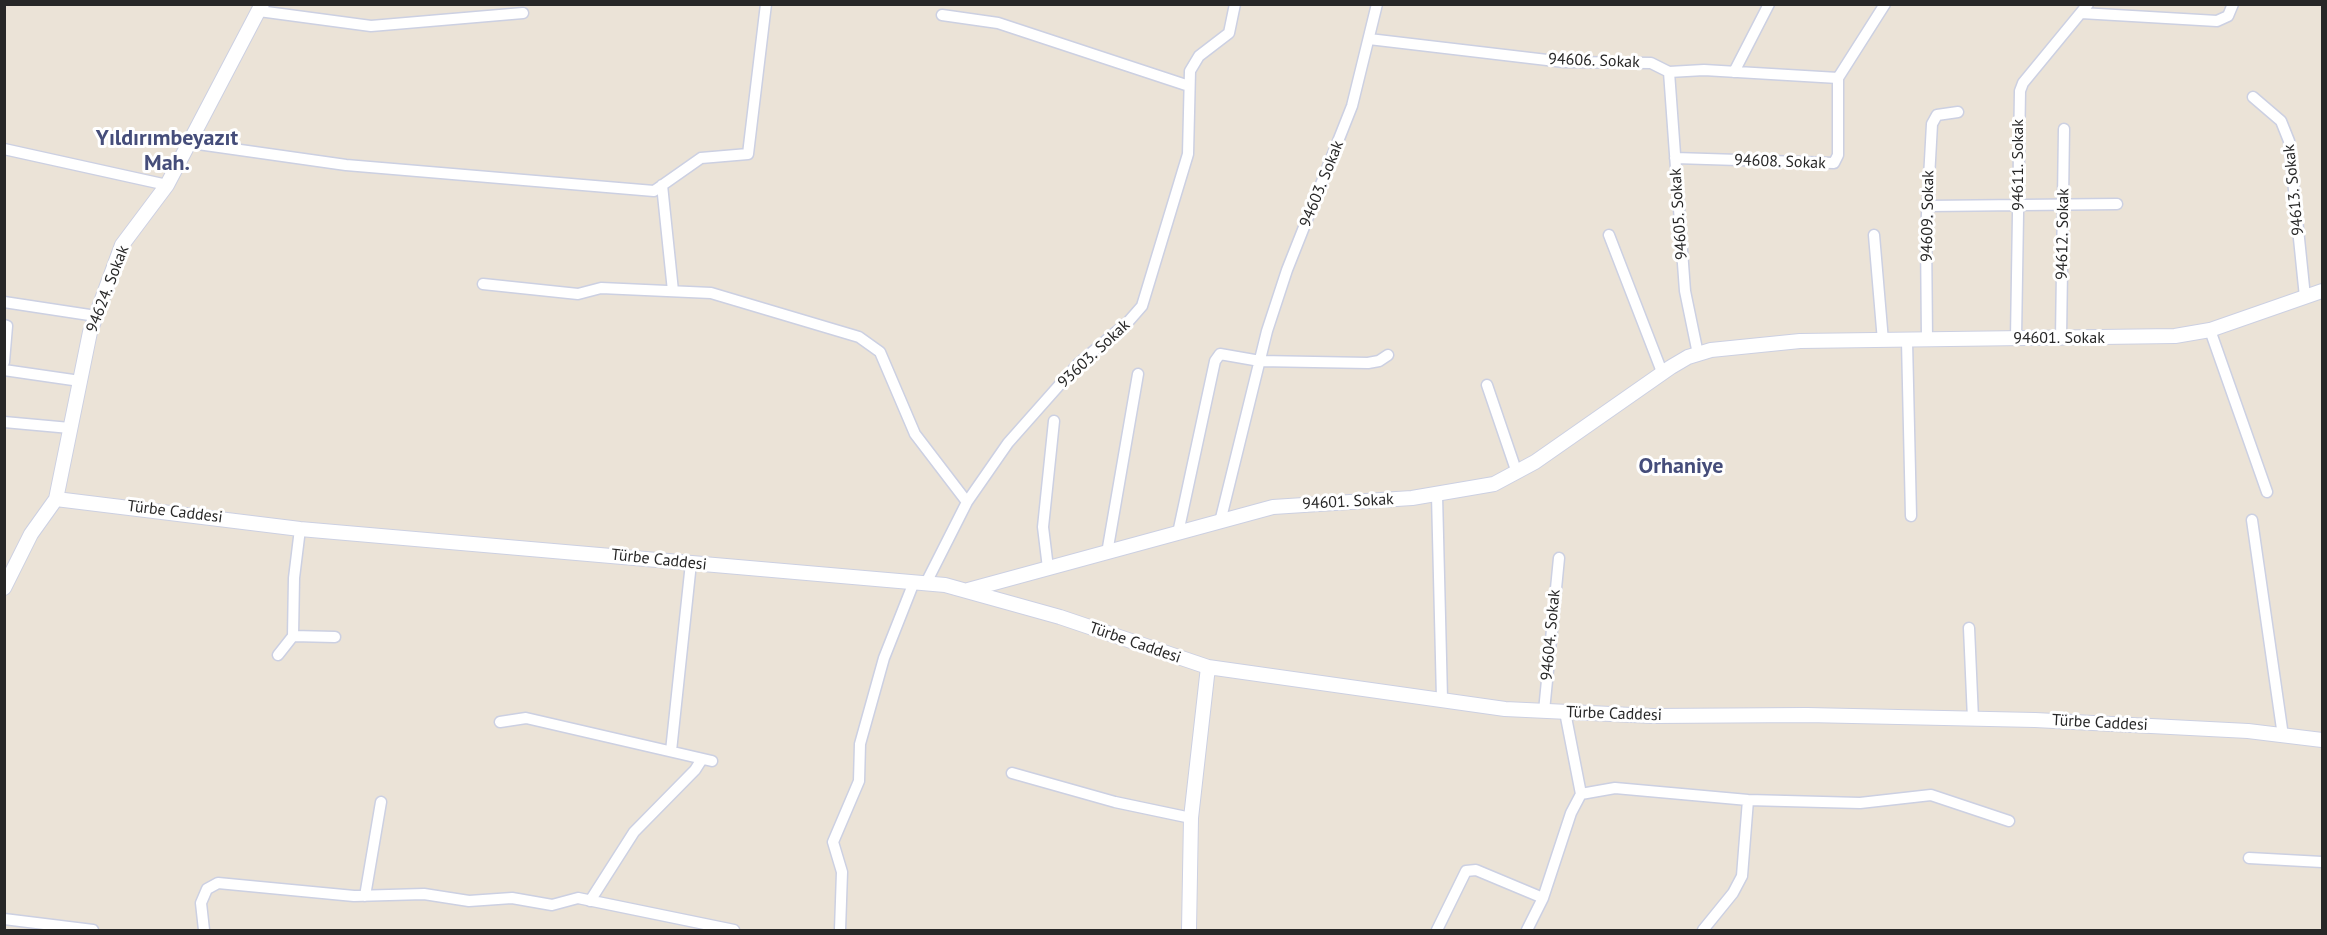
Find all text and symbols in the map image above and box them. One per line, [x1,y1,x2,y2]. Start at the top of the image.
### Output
street label: 94606. Sokak [1548,50,1640,72]
street label: 94611. Sokak [2008,119,2028,211]
district label: Yıldırımbeyazıt Mah. [96,126,238,178]
street label: 94603. Sokak [1296,138,1348,230]
street label: 94613. Sokak [2280,143,2308,237]
street label: 94608. Sokak [1734,151,1826,173]
street label: 94605. Sokak [1666,168,1692,260]
street label: 94609. Sokak [1918,170,1938,262]
street label: 94612. Sokak [2053,188,2073,280]
street label: 94624. Sokak [83,243,133,335]
street label: 93603. Sokak [1054,316,1134,392]
street label: 94601. Sokak [2013,328,2105,348]
district label: Orhaniye [1639,454,1723,480]
street label: 94601. Sokak [1302,490,1394,514]
street label: Türbe Caddesi [126,497,224,527]
street label: Türbe Caddesi [610,545,708,575]
street label: 94604. Sokak [1537,589,1565,681]
street label: Türbe Caddesi [1087,618,1183,668]
street label: Türbe Caddesi [1566,703,1662,725]
street label: Türbe Caddesi [2052,711,2148,735]

